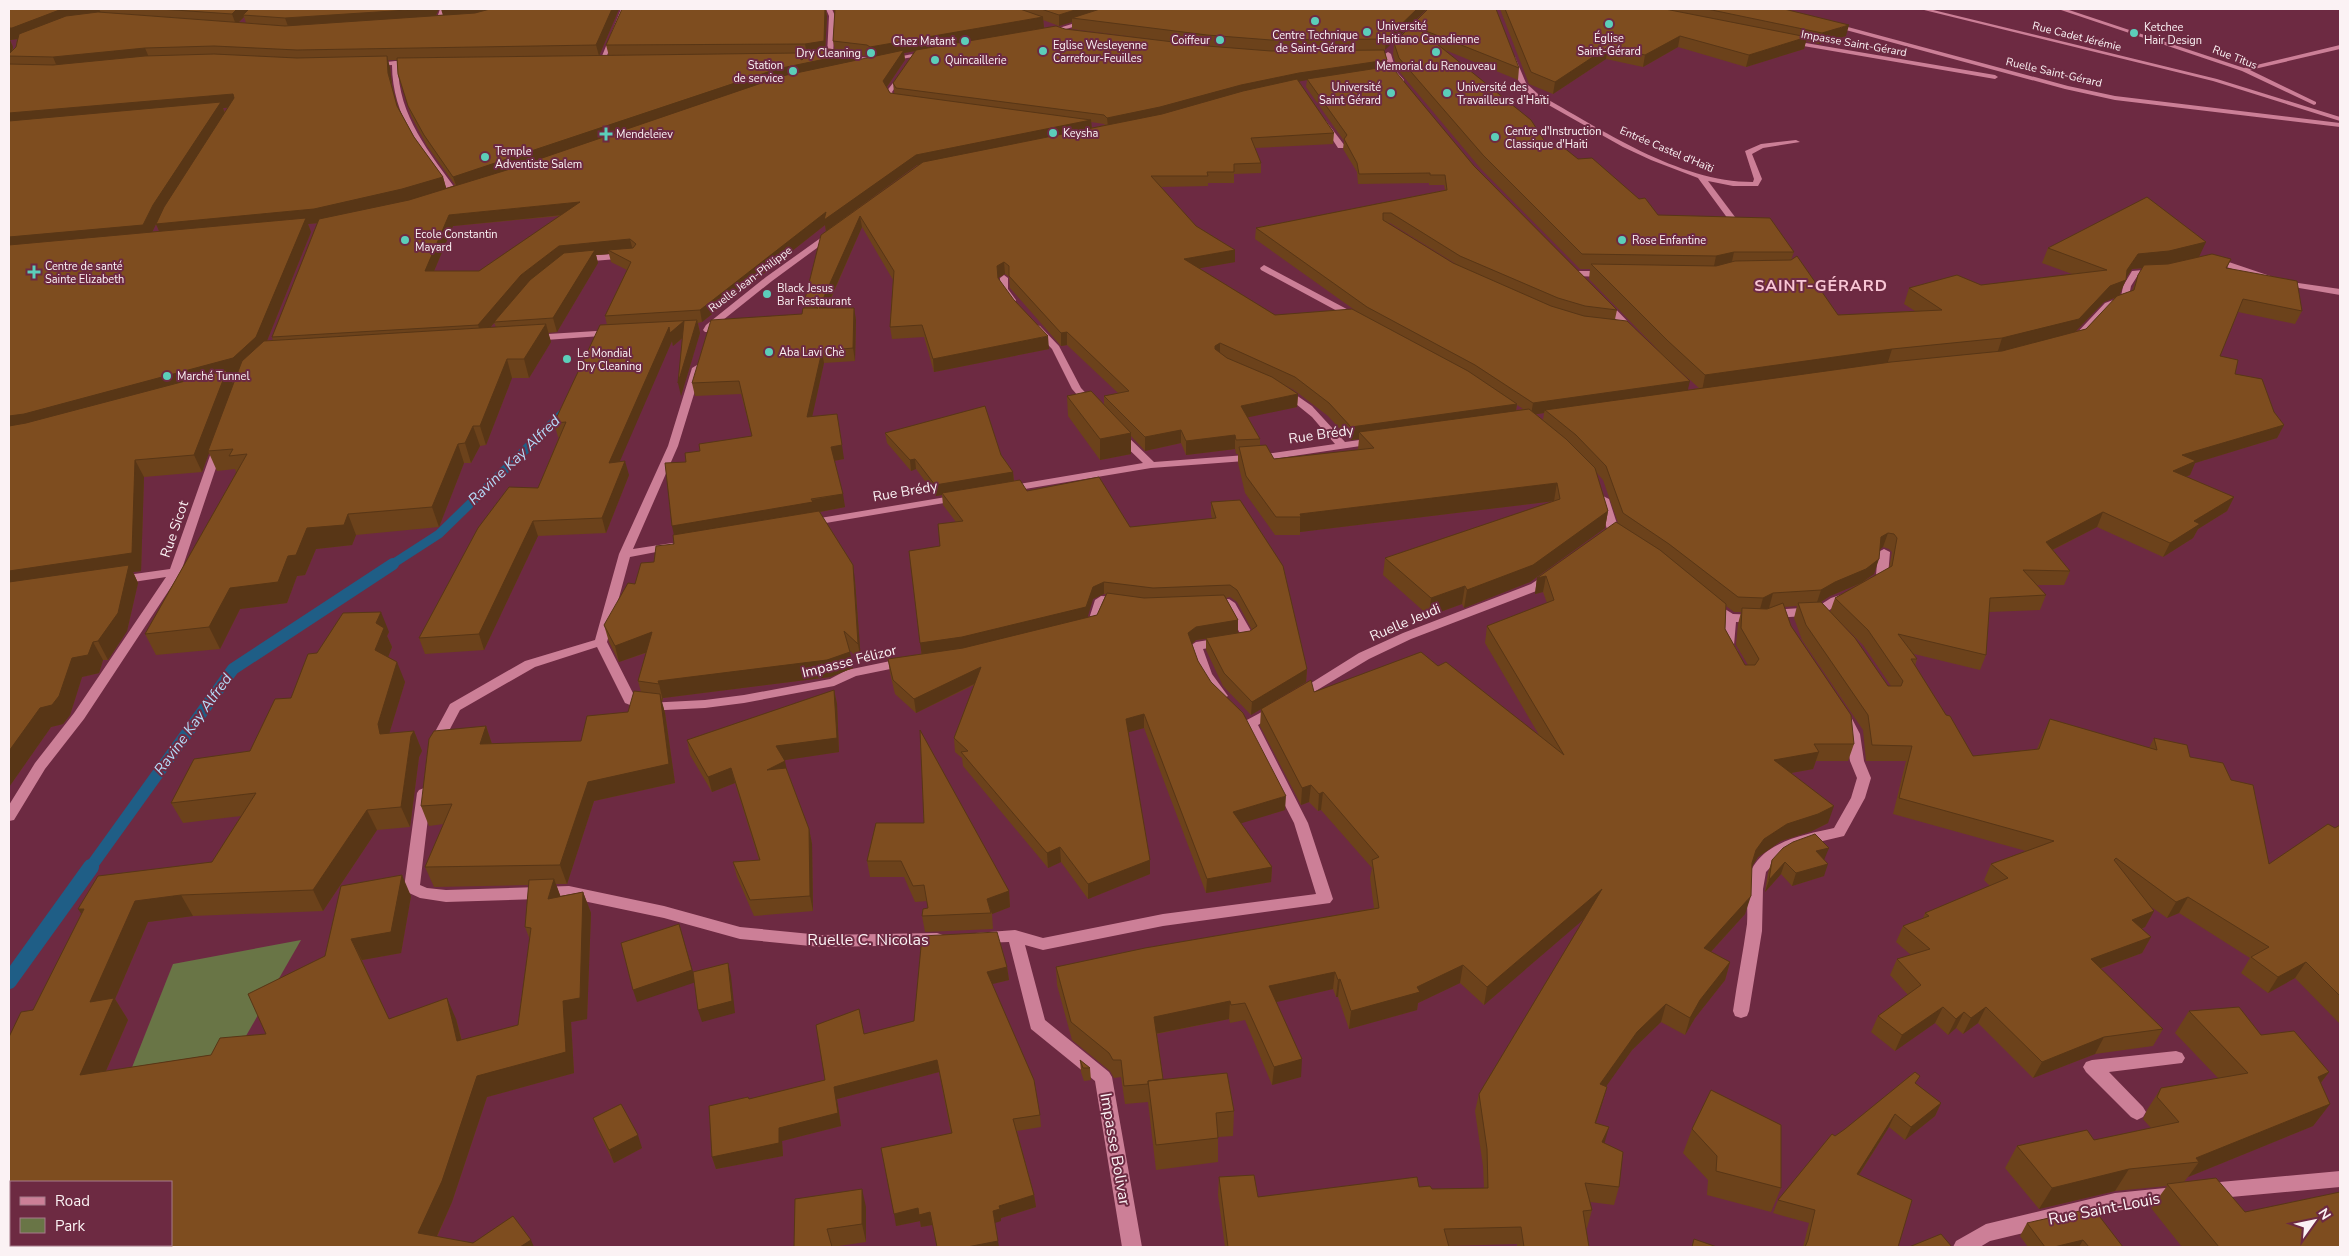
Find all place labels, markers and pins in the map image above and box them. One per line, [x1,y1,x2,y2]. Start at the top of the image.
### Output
marker: Centre Technique de Saint-Gérard [1309,15,1321,27]
marker: Église Saint-Gérard [1603,18,1615,30]
place label: Université Haitiano Canadienne [1377,19,1480,47]
place label: Ketchee Hair Design [2144,20,2202,48]
marker: Université Haitiano Canadienne [1361,26,1373,38]
marker: Ketchee Hair Design [2128,27,2140,39]
place label: Centre Technique de Saint-Gérard [1272,28,1358,56]
place label: Église Saint-Gérard [1577,30,1641,59]
place label: Coiffeur [1171,33,1210,48]
place label: Chez Matant [893,34,955,49]
marker: Coiffeur [1214,34,1226,46]
marker: Chez Matant [959,35,971,47]
place label: Eglise Wesleyenne Carrefour-Feuilles [1053,38,1147,66]
marker: Eglise Wesleyenne Carrefour-Feuilles [1037,45,1049,57]
place label: Dry Cleaning [796,46,861,61]
marker: Memorial du Renouveau [1430,46,1442,58]
marker: Dry Cleaning [865,47,877,59]
place label: Quincaillerie [945,53,1007,68]
marker: Quincaillerie [929,54,941,66]
place label: Station de service [733,58,783,86]
place label: Memorial du Renouveau [1376,59,1496,74]
marker: Station de service [787,65,799,77]
place label: Université Saint Gérard [1319,80,1381,108]
place label: Université des Travailleurs d’Haïti [1457,80,1549,108]
marker: Université Saint Gérard [1385,87,1397,99]
marker: Université des Travailleurs d’Haïti [1441,87,1453,99]
place label: Centre d'Instruction Classique d'Haiti [1505,124,1601,152]
place label: Keysha [1063,126,1099,141]
place label: Mendeleïev [616,127,673,142]
marker: Keysha [1047,127,1059,139]
marker: Mendeleïev [600,128,612,140]
marker: Centre d'Instruction Classique d'Haiti [1489,131,1501,143]
place label: Temple Adventiste Salem [495,144,582,172]
marker: Temple Adventiste Salem [479,151,491,163]
place label: Ecole Constantin Mayard [415,227,498,255]
place label: Rose Enfantine [1632,233,1706,248]
marker: Ecole Constantin Mayard [399,234,411,246]
marker: Rose Enfantine [1616,234,1628,246]
place label: Centre de santé Sainte Elizabeth [45,259,124,287]
marker: Centre de santé Sainte Elizabeth [27,265,41,279]
place label: Black Jesus Bar Restaurant [777,281,851,309]
marker: Black Jesus Bar Restaurant [761,288,773,300]
place label: Aba Lavi Chè [779,345,845,360]
place label: Le Mondial Dry Cleaning [577,346,642,374]
marker: Aba Lavi Chè [763,346,775,358]
marker: Le Mondial Dry Cleaning [561,353,573,365]
place label: Marché Tunnel [177,369,250,384]
marker: Marché Tunnel [161,370,173,382]

